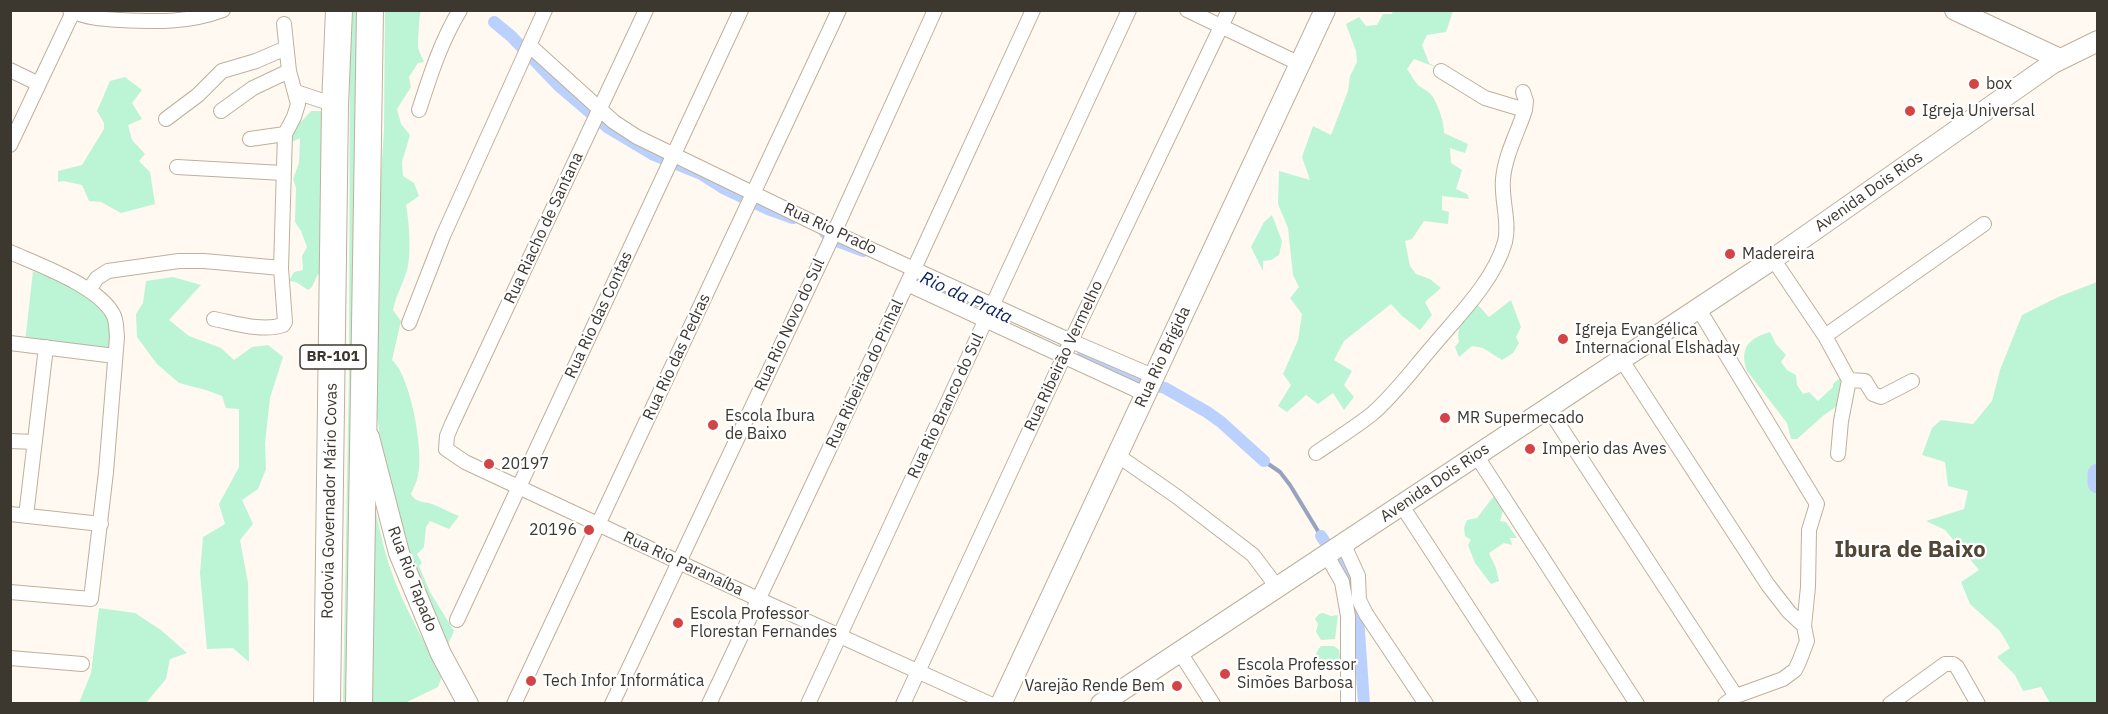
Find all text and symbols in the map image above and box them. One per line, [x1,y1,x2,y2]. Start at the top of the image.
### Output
place label: box [1986,74,2012,94]
marker: box [1967,77,1981,91]
place label: Igreja Universal [1922,101,2035,121]
marker: Igreja Universal [1903,104,1917,118]
street label: Avenida Dois Rios [1811,148,1927,236]
street label: Rua Riacho de Santana [500,149,588,307]
street label: Rua Rio Prado [780,199,880,259]
place label: Madereira [1742,244,1815,264]
marker: Madereira [1723,247,1737,261]
street label: Rua Rio das Contas [561,248,637,382]
street label: Rua Rio Novo do Sul [751,256,829,394]
water label: Rio da Prata [917,267,1015,329]
street label: Rua Ribeirão Vermelho [1021,278,1107,434]
street label: Rua Rio das Pedras [639,291,715,423]
street label: Rua Ribeirão do Pinhal [822,297,908,451]
street label: Rua Rio Brígida [1131,303,1195,411]
place label: Igreja Evangélica Internacional Elshaday [1575,320,1740,358]
street label: Rua Rio Branco do Sul [904,330,988,482]
marker: Igreja Evangélica Internacional Elshaday [1556,332,1570,346]
road number: BR-101 [300,345,366,369]
street label: Rodovia Governador Mário Covas [318,383,342,619]
place label: Escola Ibura de Baixo [725,406,815,444]
place label: MR Supermecado [1457,408,1584,428]
marker: MR Supermecado [1438,411,1452,425]
marker: Escola Ibura de Baixo [706,418,720,432]
street label: Avenida Dois Rios [1377,439,1493,527]
place label: Imperio das Aves [1542,439,1667,459]
marker: Imperio das Aves [1523,442,1537,456]
place label: 20197 [501,454,549,474]
marker: 20197 [482,457,496,471]
place label: 20196 [529,520,577,540]
marker: 20196 [582,523,596,537]
street label: Rua Rio Tapado [383,524,441,634]
street label: Rua Rio Paranaíba [620,528,746,600]
district label: Ibura de Baixo [1834,538,1986,564]
place label: Escola Professor Florestan Fernandes [690,604,837,642]
marker: Escola Professor Florestan Fernandes [671,616,685,630]
place label: Escola Professor Simões Barbosa [1237,655,1356,693]
marker: Escola Professor Simões Barbosa [1218,667,1232,681]
place label: Tech Infor Informática [543,671,704,691]
marker: Tech Infor Informática [524,674,538,688]
place label: Varejão Rende Bem [1024,676,1165,696]
marker: Varejão Rende Bem [1170,679,1184,693]

